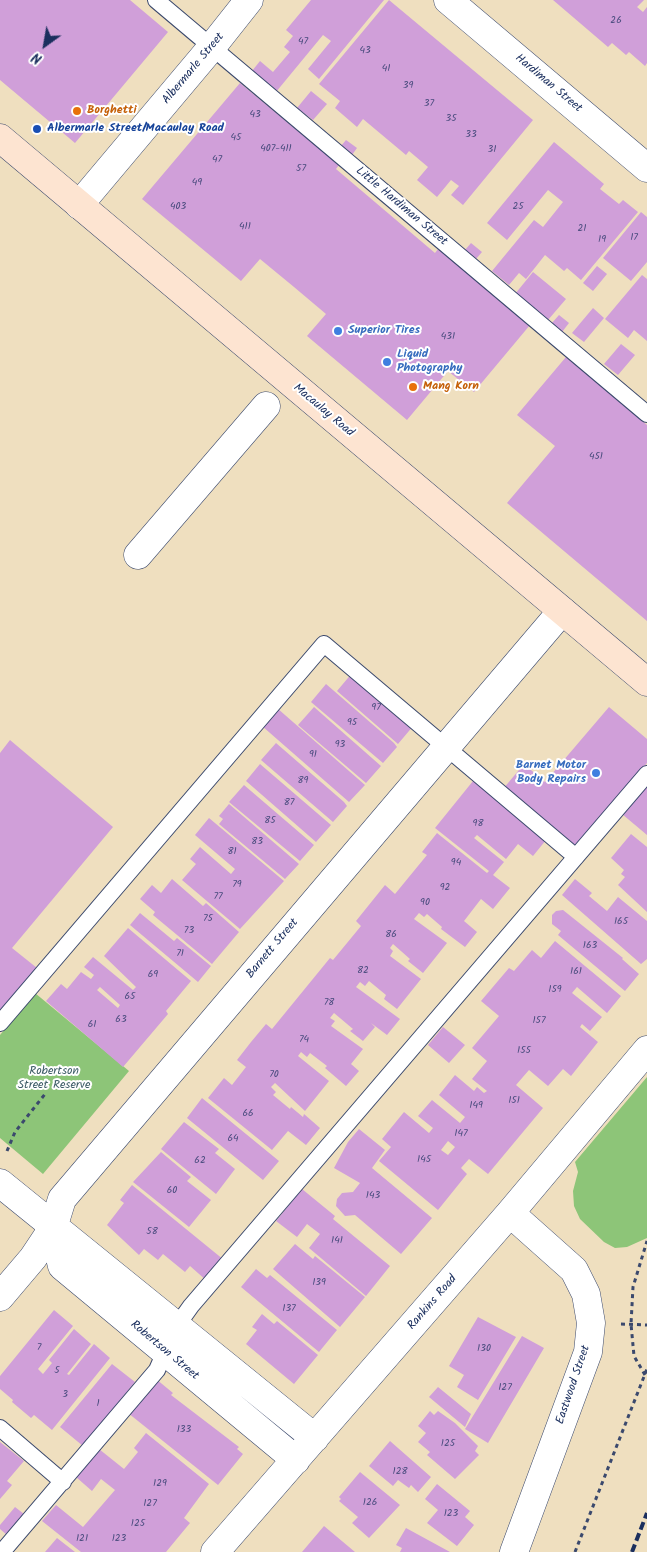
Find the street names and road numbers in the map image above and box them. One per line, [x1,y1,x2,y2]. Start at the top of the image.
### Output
street label: Albermarle Street [160,30,228,108]
street label: Hardiman Street [511,52,585,116]
street label: Little Hardiman Street [352,164,450,250]
street label: Macaulay Road [290,381,356,441]
street label: Barnett Street [244,916,302,982]
street label: Rankins Road [405,1273,461,1333]
street label: Robertson Street [127,1318,201,1384]
street label: Eastwood Street [554,1344,594,1426]

